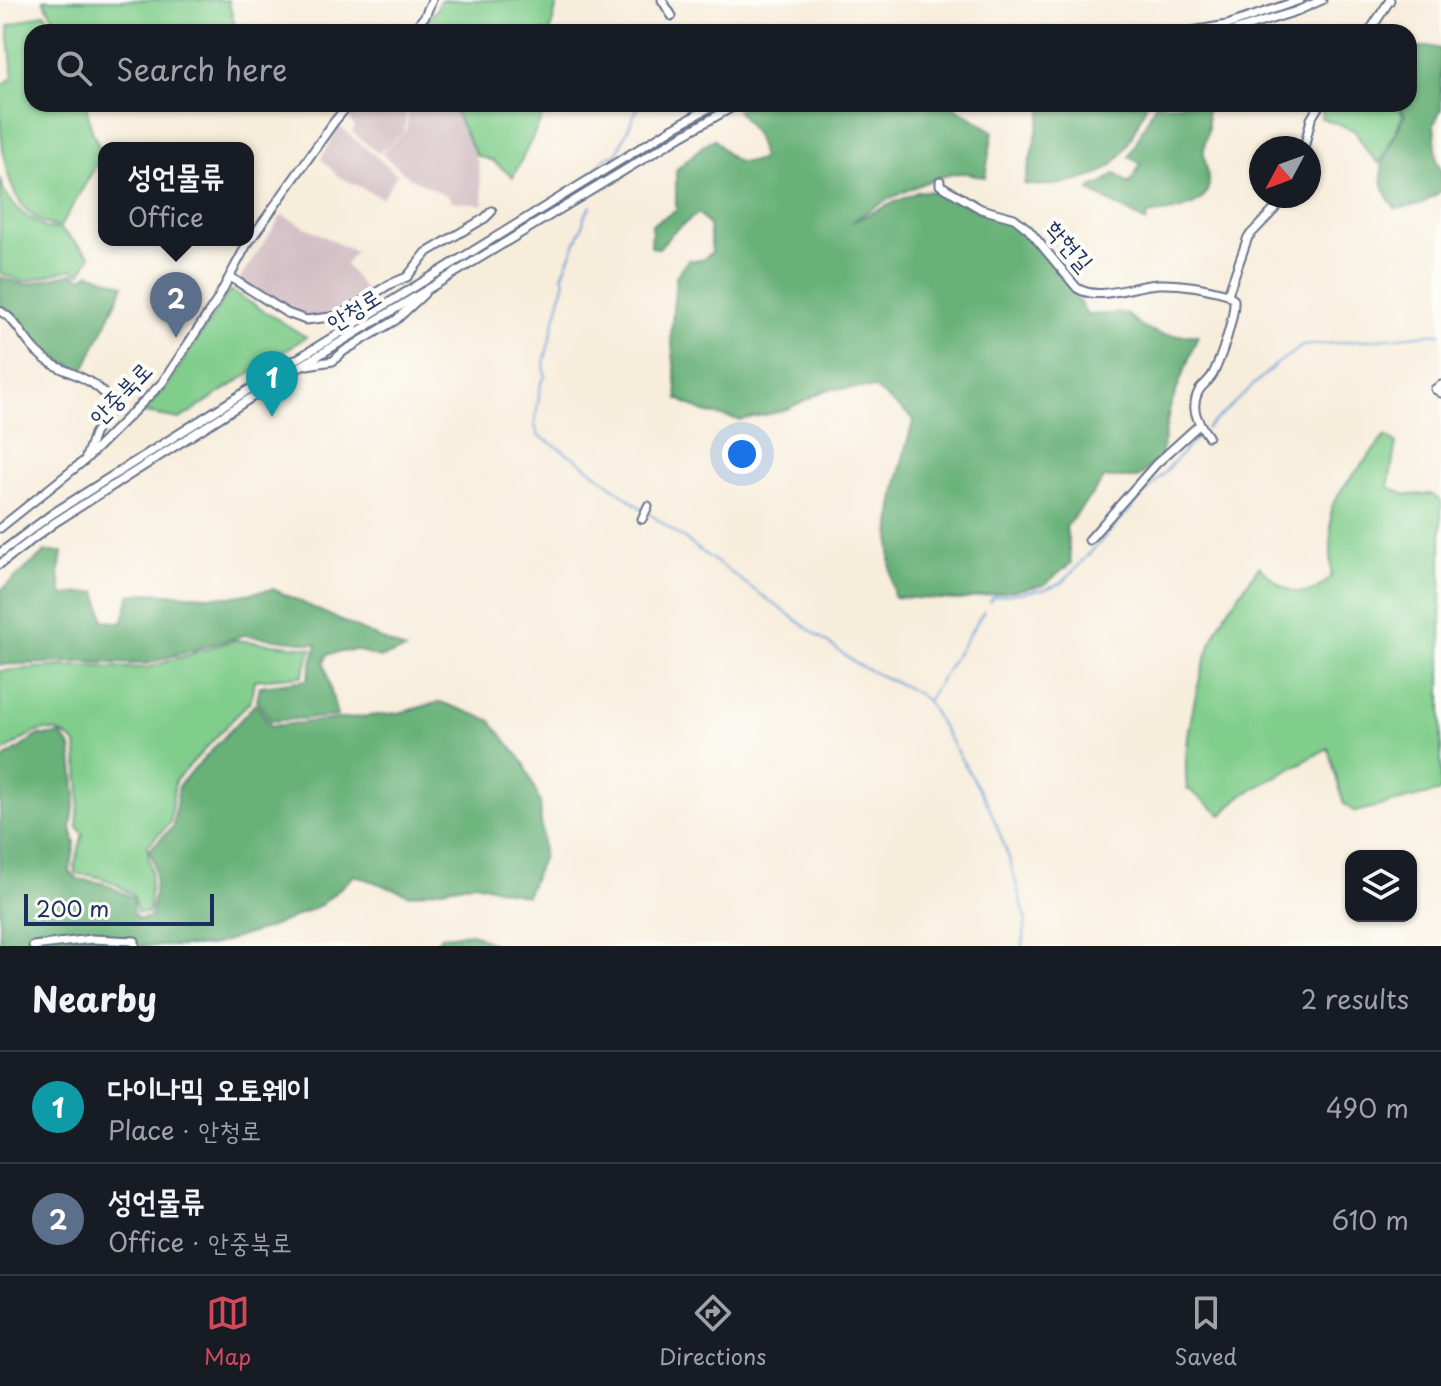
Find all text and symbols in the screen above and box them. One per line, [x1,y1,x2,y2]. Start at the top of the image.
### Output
search box [24,24,1417,112]
icon: search [52,46,96,90]
text: Search here [116,46,288,91]
north arrow [1249,136,1321,208]
popup [98,142,254,246]
text: 성언물류 [128,152,224,197]
text: Office [128,197,204,236]
street label: 학현길 [1038,211,1103,278]
pin: 2 [150,272,202,338]
street label: 안청로 [319,278,387,339]
pin: 1 [246,351,298,417]
street label: 안중북로 [80,352,159,433]
your location [722,434,762,474]
map controls [1345,850,1417,922]
button: layers [1345,850,1417,922]
scale bar [24,890,214,926]
text: 200 m [36,891,109,924]
text: Nearby [32,972,157,1024]
text: 2 results [1301,979,1409,1018]
text: 다이나믹 오토웨이 [108,1065,311,1110]
text: 1 [52,1088,64,1127]
text: 490 m [1326,1088,1409,1127]
text: Place · 안청로 [108,1110,261,1149]
text: 성언물류 [108,1177,205,1222]
text: 2 [49,1200,67,1239]
text: 610 m [1332,1200,1409,1239]
text: Office · 안중북로 [108,1222,292,1261]
tab: Map [204,1291,251,1372]
tab: Directions [659,1291,766,1372]
tab: Saved [1174,1291,1237,1372]

